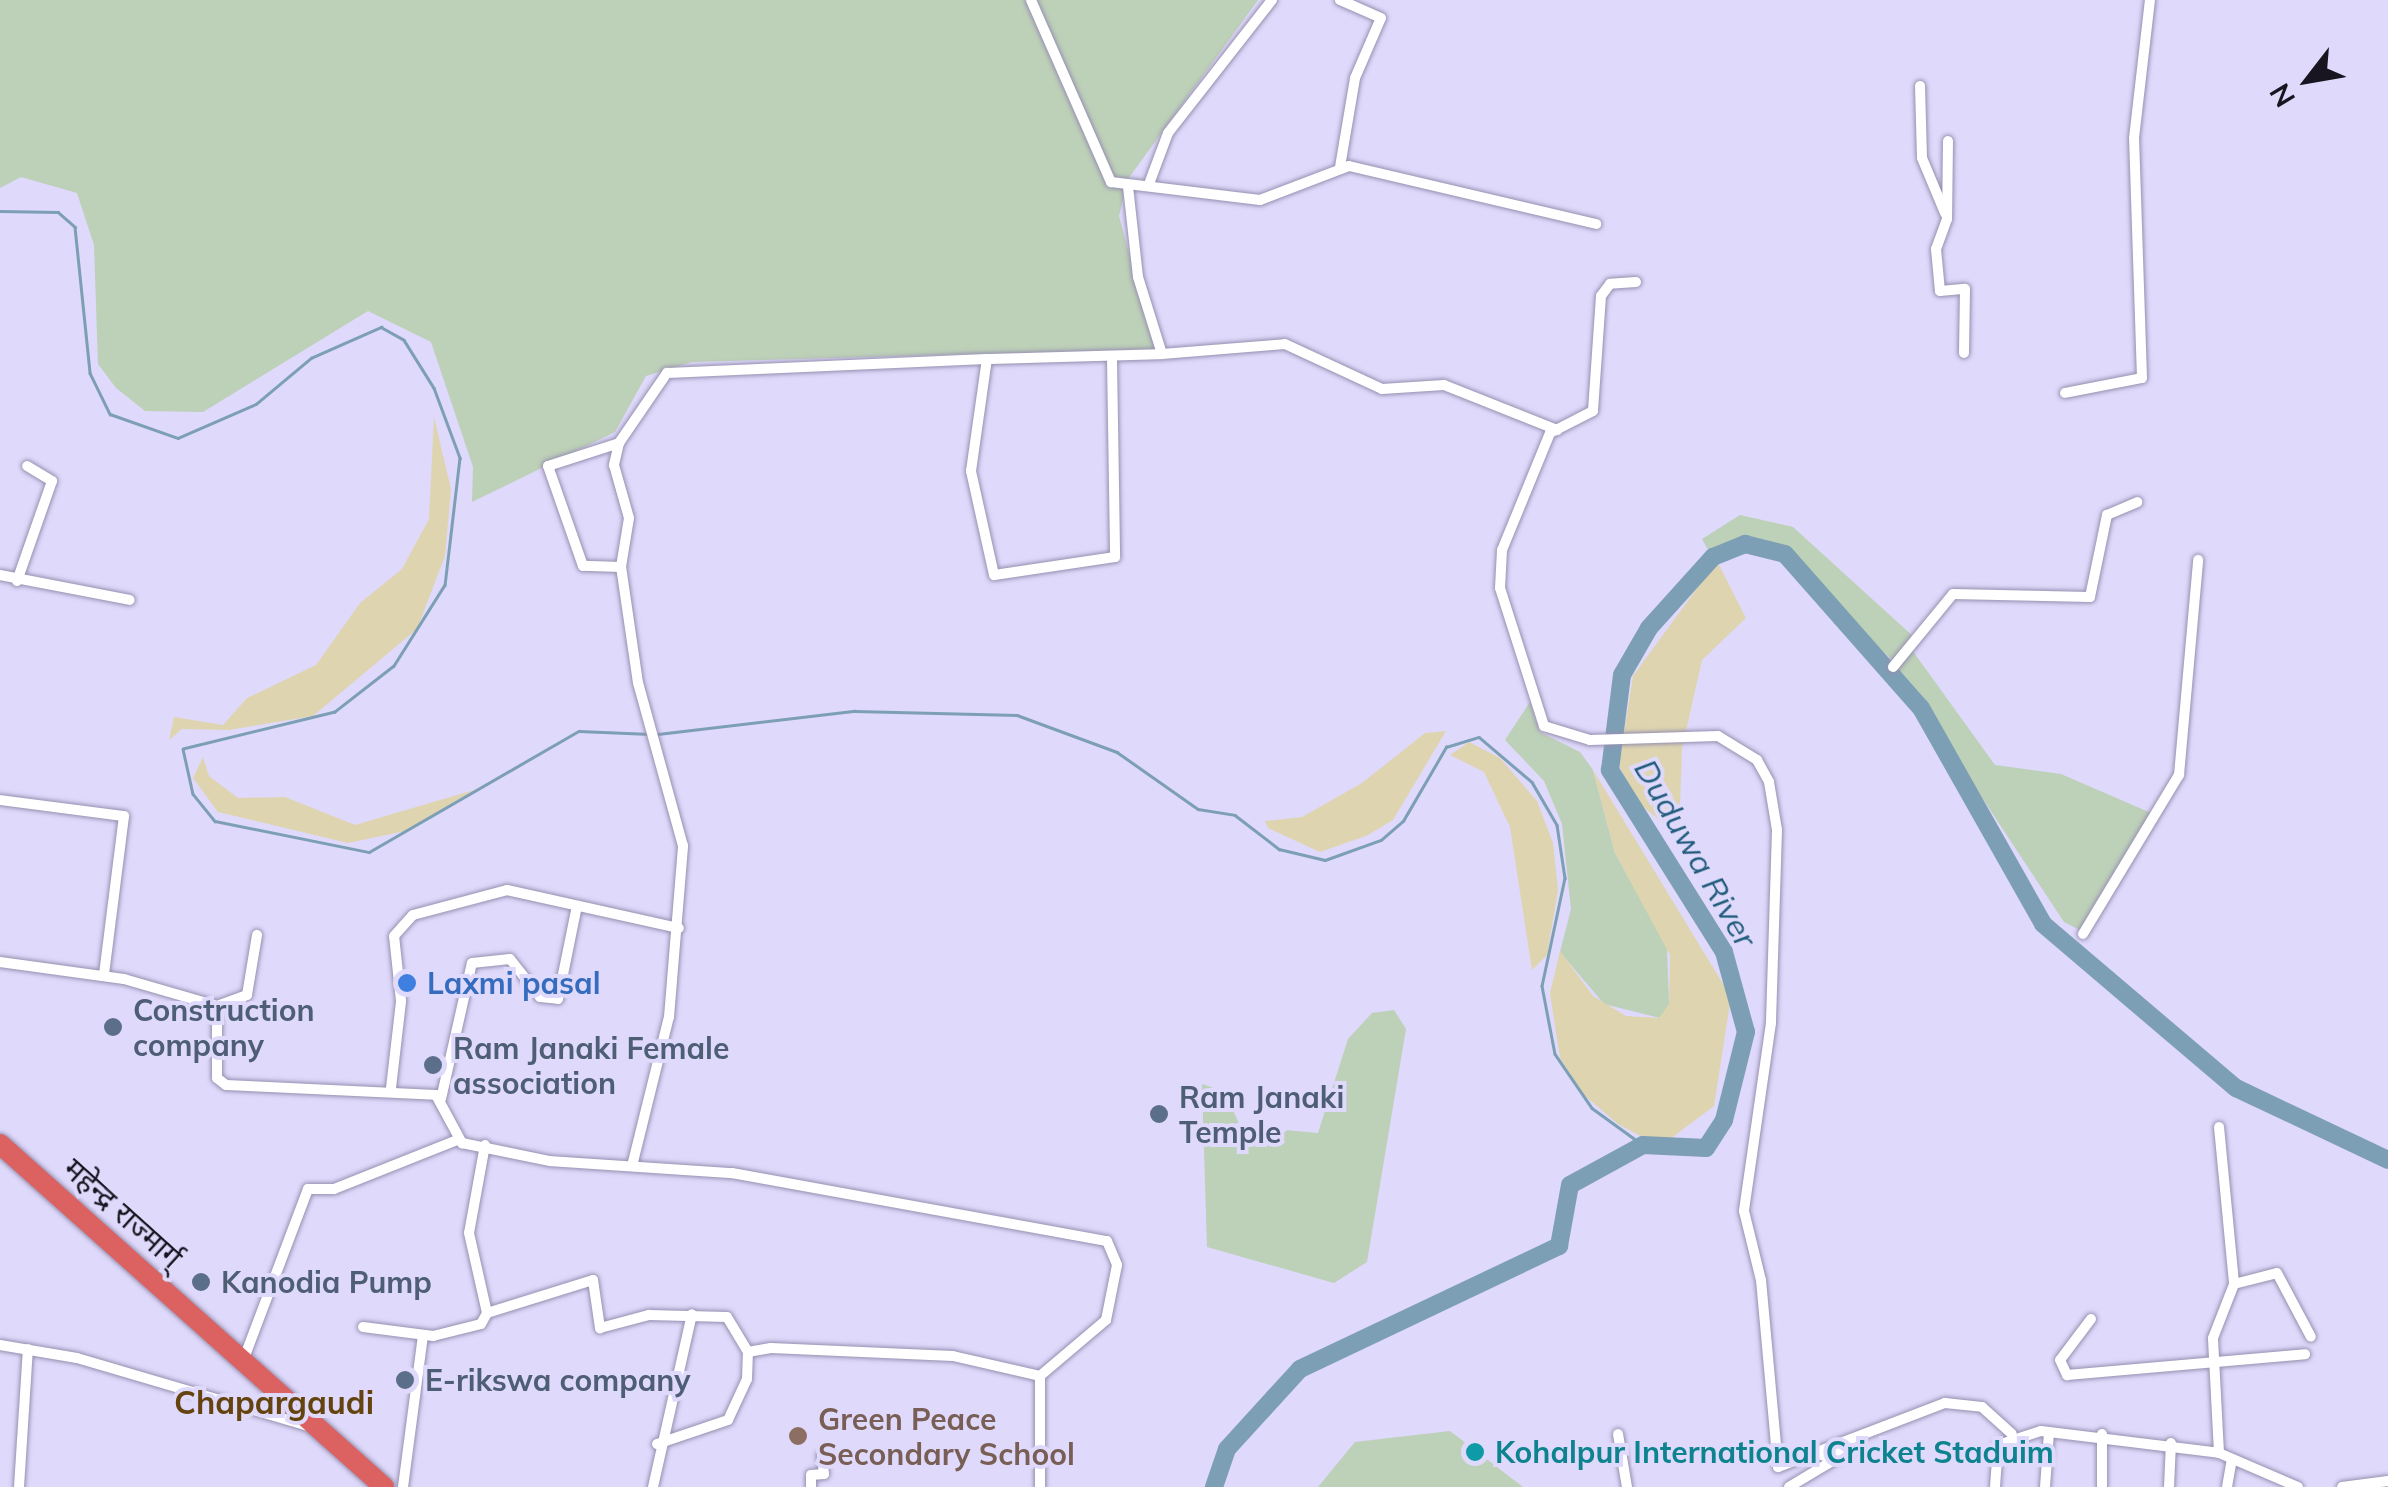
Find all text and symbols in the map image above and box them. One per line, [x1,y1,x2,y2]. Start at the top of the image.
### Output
north arrow [2258,30,2358,130]
text: N [2261,78,2302,114]
water label: Duduwa River [1627,752,1765,954]
place label: Laxmi pasal [427,965,601,1001]
marker: Laxmi pasal [396,972,418,994]
place label: Construction company [133,992,314,1062]
marker: Construction company [102,1016,124,1038]
place label: Ram Janaki Female association [453,1030,729,1100]
marker: Ram Janaki Female association [422,1054,444,1076]
place label: Ram Janaki Temple [1179,1079,1344,1150]
marker: Ram Janaki Temple [1148,1103,1170,1125]
street label: महेन्द्र राज्मार्ग् [56,1151,190,1275]
place label: Kanodia Pump [221,1264,432,1300]
marker: Kanodia Pump [190,1271,212,1293]
place label: E-rikswa company [425,1362,691,1398]
marker: E-rikswa company [394,1369,416,1391]
district label: Chapargaudi [174,1383,374,1421]
place label: Green Peace Secondary School [818,1401,1075,1472]
marker: Green Peace Secondary School [787,1425,809,1447]
place label: Kohalpur International Cricket Staduim [1495,1434,2054,1470]
marker: Kohalpur International Cricket Staduim [1464,1441,1486,1463]

